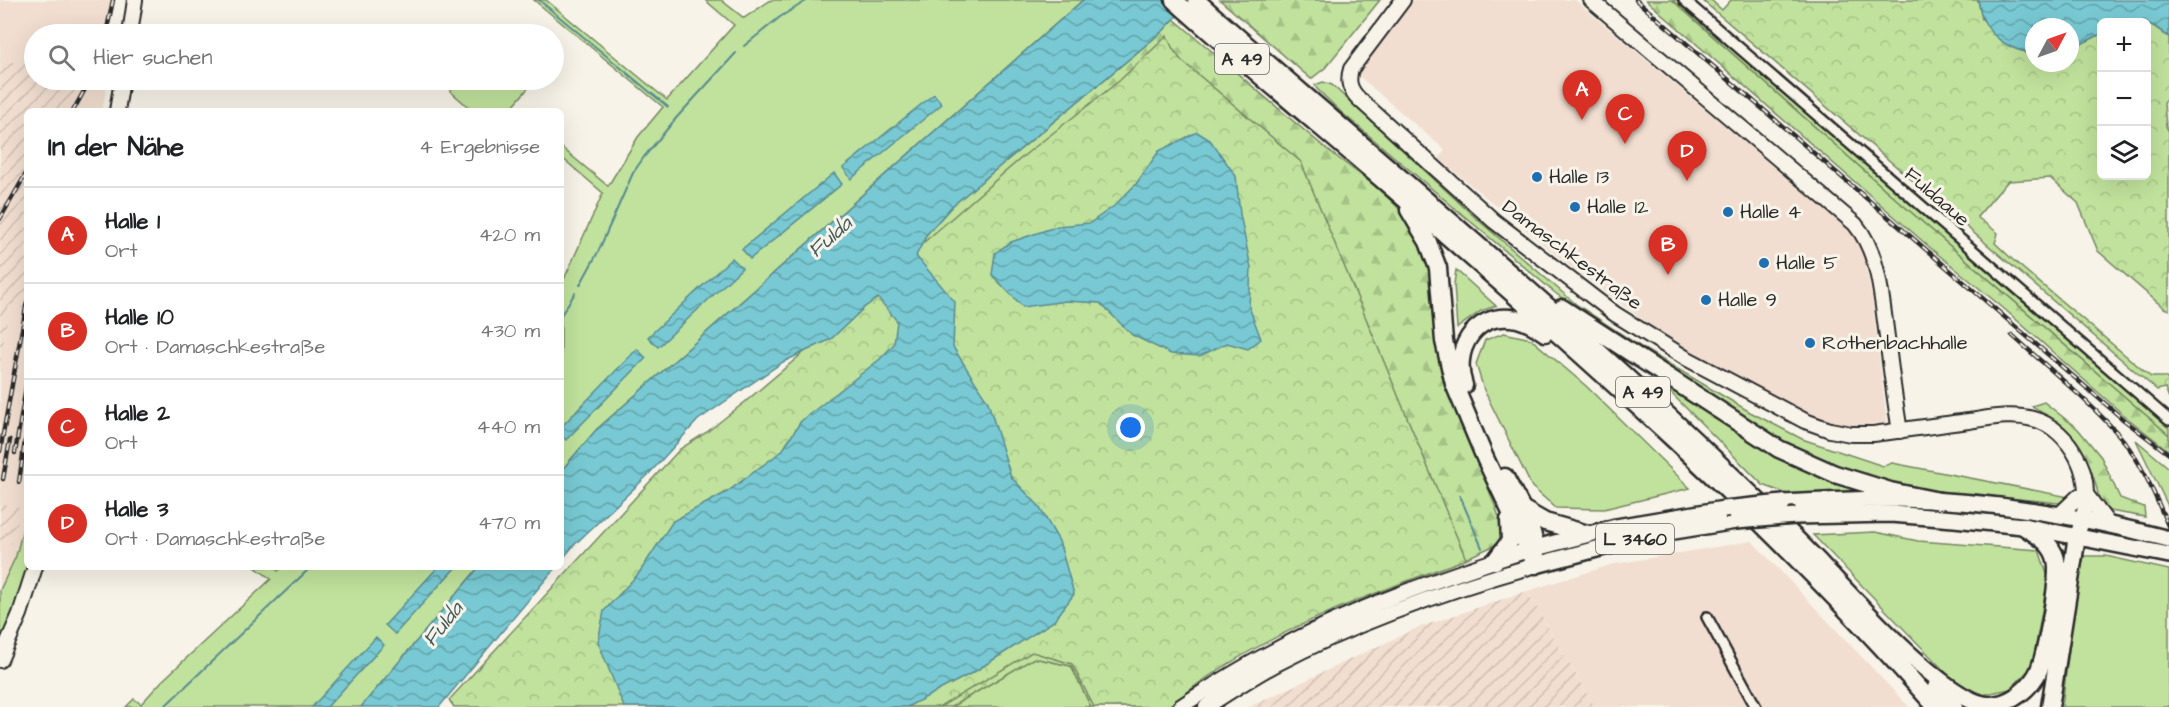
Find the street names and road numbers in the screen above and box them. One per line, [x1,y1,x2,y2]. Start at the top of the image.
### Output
road number: A 49 [1215,44,1269,74]
street label: Fuldaaue [1898,161,1976,234]
street label: Damaschkestraße [1496,193,1648,317]
road number: A 49 [1616,377,1670,407]
road number: L 3460 [1596,524,1674,554]

